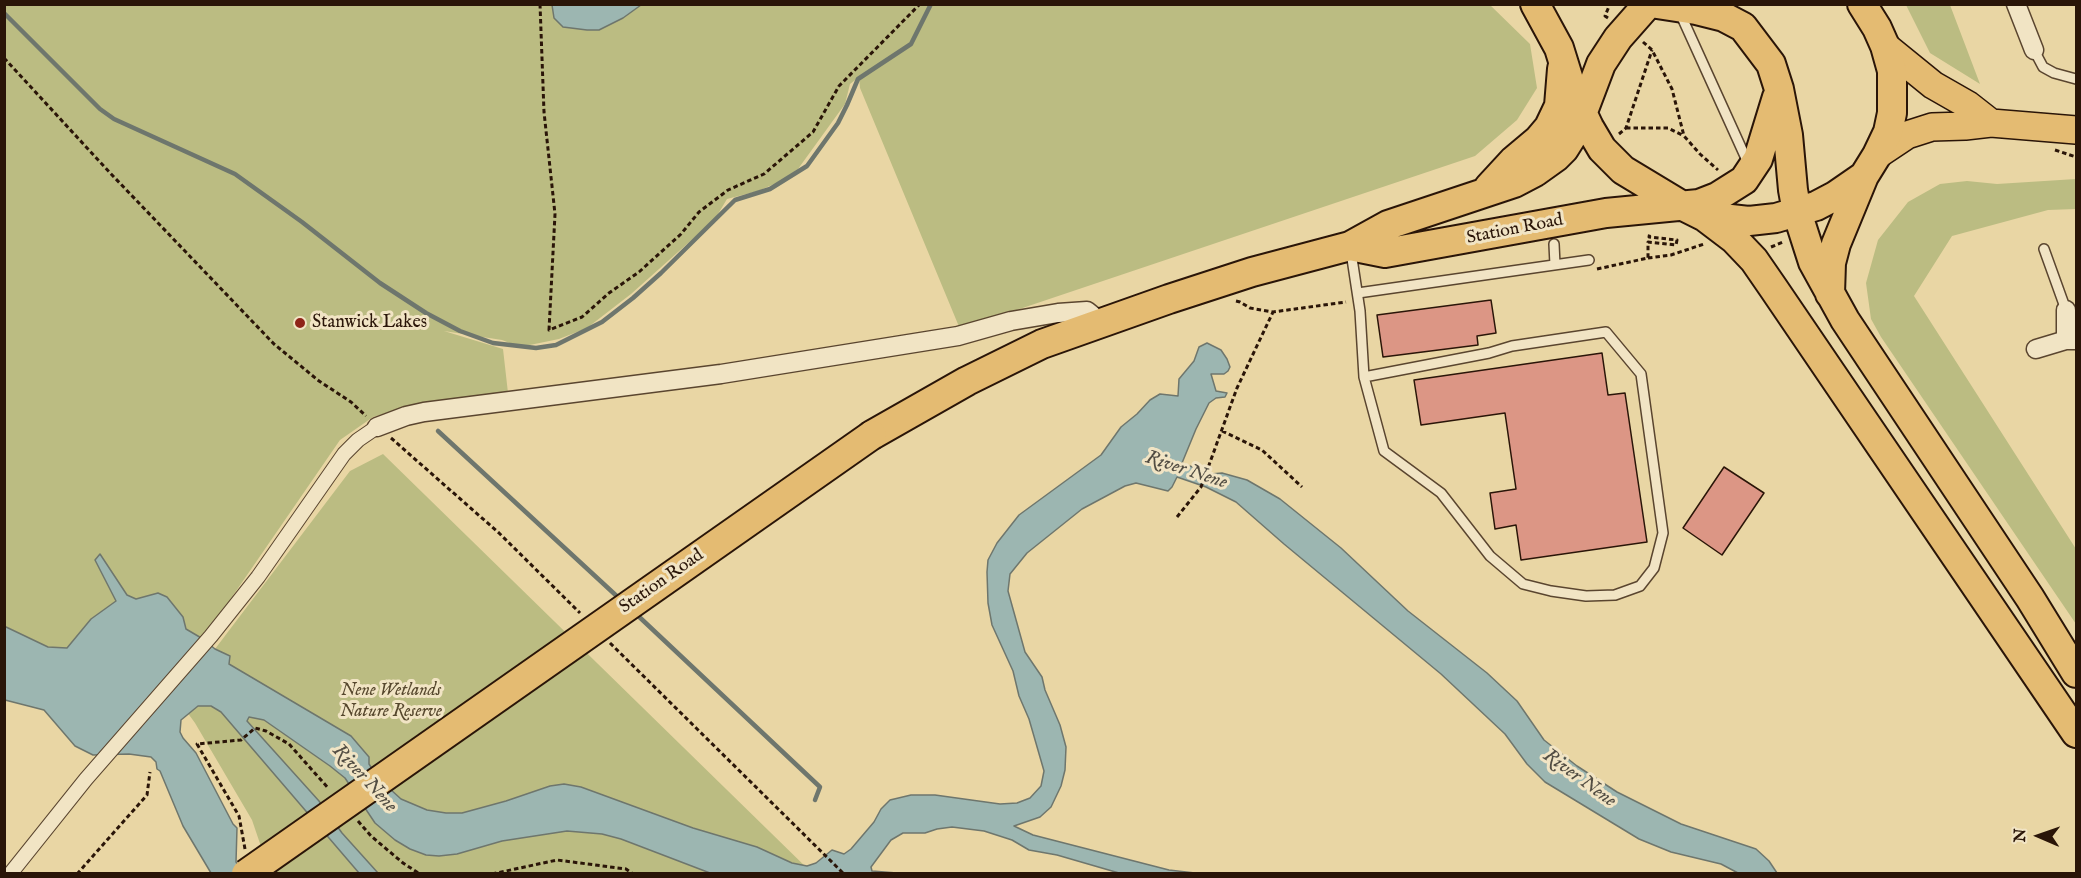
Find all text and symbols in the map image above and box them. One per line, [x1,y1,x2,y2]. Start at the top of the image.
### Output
street label: Station Road [1465,210,1565,250]
place label: Stanwick Lakes [312,312,427,334]
marker: Stanwick Lakes [293,316,307,330]
water label: River Nene [1142,446,1230,496]
street label: Station Road [616,545,708,619]
park label: Nene Wetlands Nature Reserve [340,680,442,722]
water label: River Nene [326,740,402,818]
water label: River Nene [1538,744,1620,814]
north arrow [2009,806,2069,866]
text: N [2011,828,2031,843]

